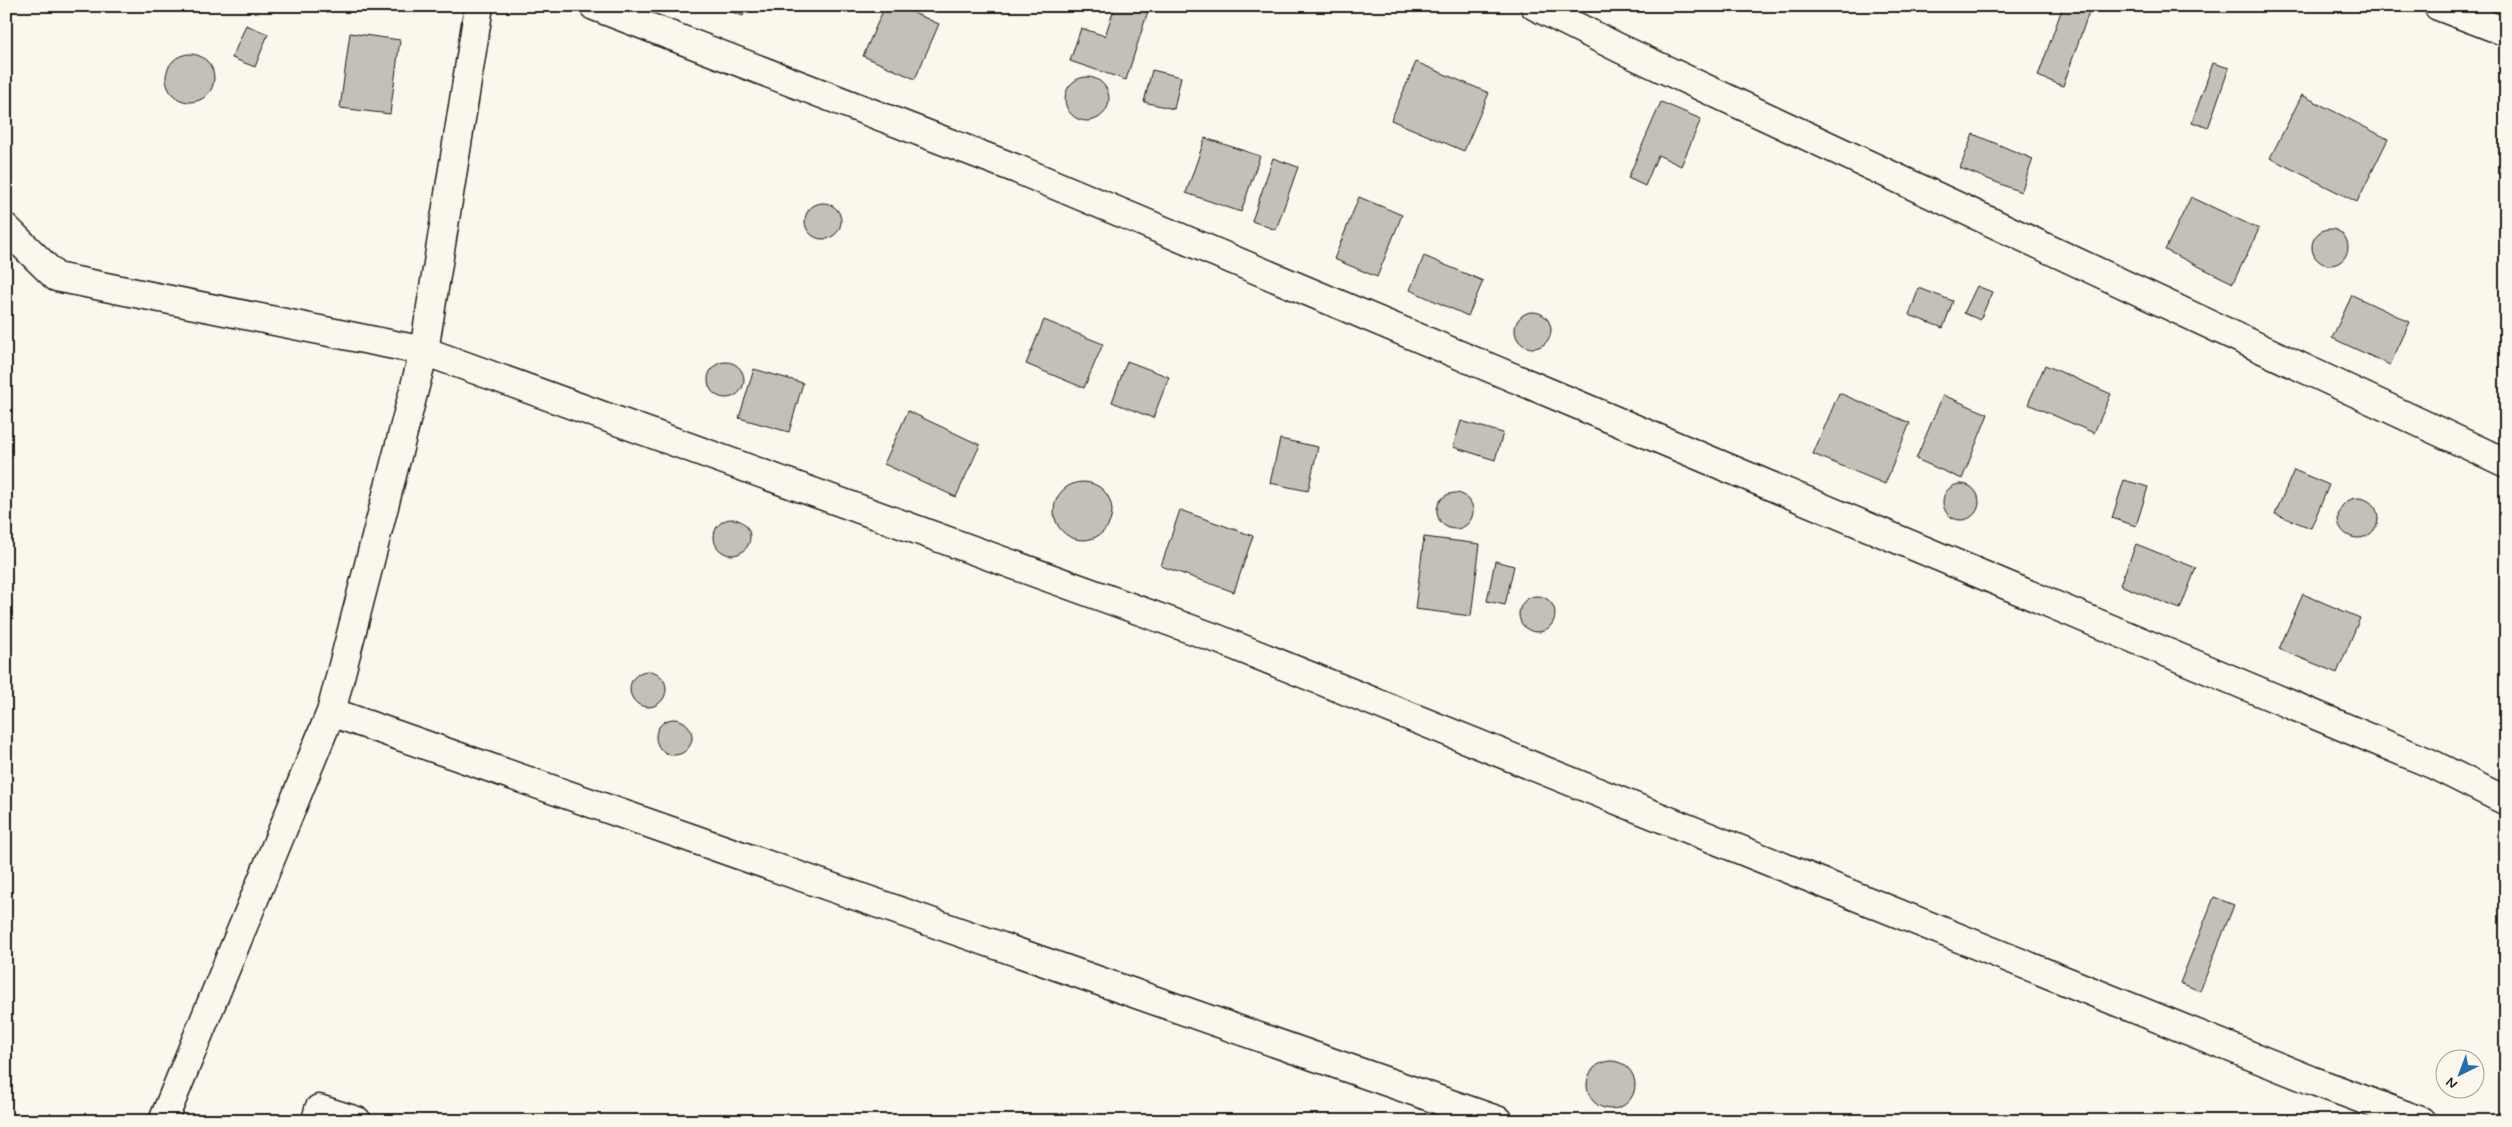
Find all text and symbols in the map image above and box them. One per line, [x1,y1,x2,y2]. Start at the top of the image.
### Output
north arrow [2434,1050,2484,1100]
text: N [2442,1073,2461,1093]

